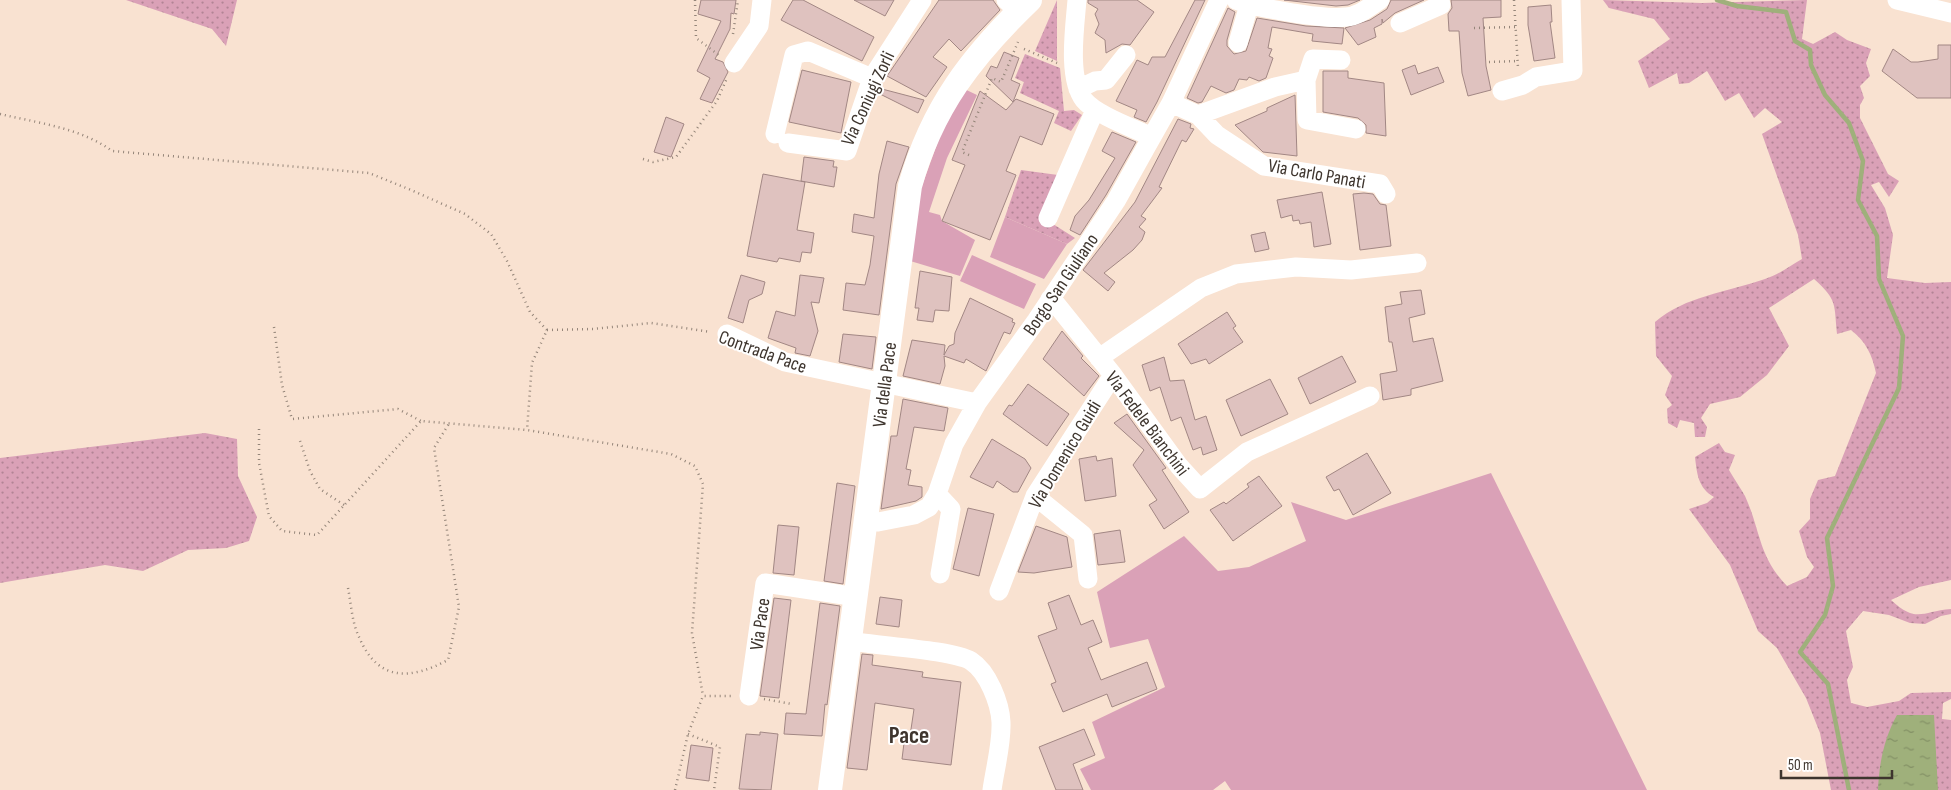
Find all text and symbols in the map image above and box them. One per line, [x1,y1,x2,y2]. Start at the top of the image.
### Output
street label: Via Coniugi Zorli [837,48,900,149]
street label: Via Carlo Panati [1266,155,1367,194]
street label: Borgo San Giuliano [1019,229,1104,340]
street label: Contrada Pace [715,326,810,379]
street label: Via della Pace [868,341,902,429]
street label: Via Fedele Bianchini [1100,367,1194,481]
street label: Via Domenico Guidi [1024,397,1107,513]
street label: Via Pace [745,597,776,652]
district label: Pace [889,721,929,750]
scale bar [1781,748,1892,780]
text: 50 m [1788,756,1813,775]

